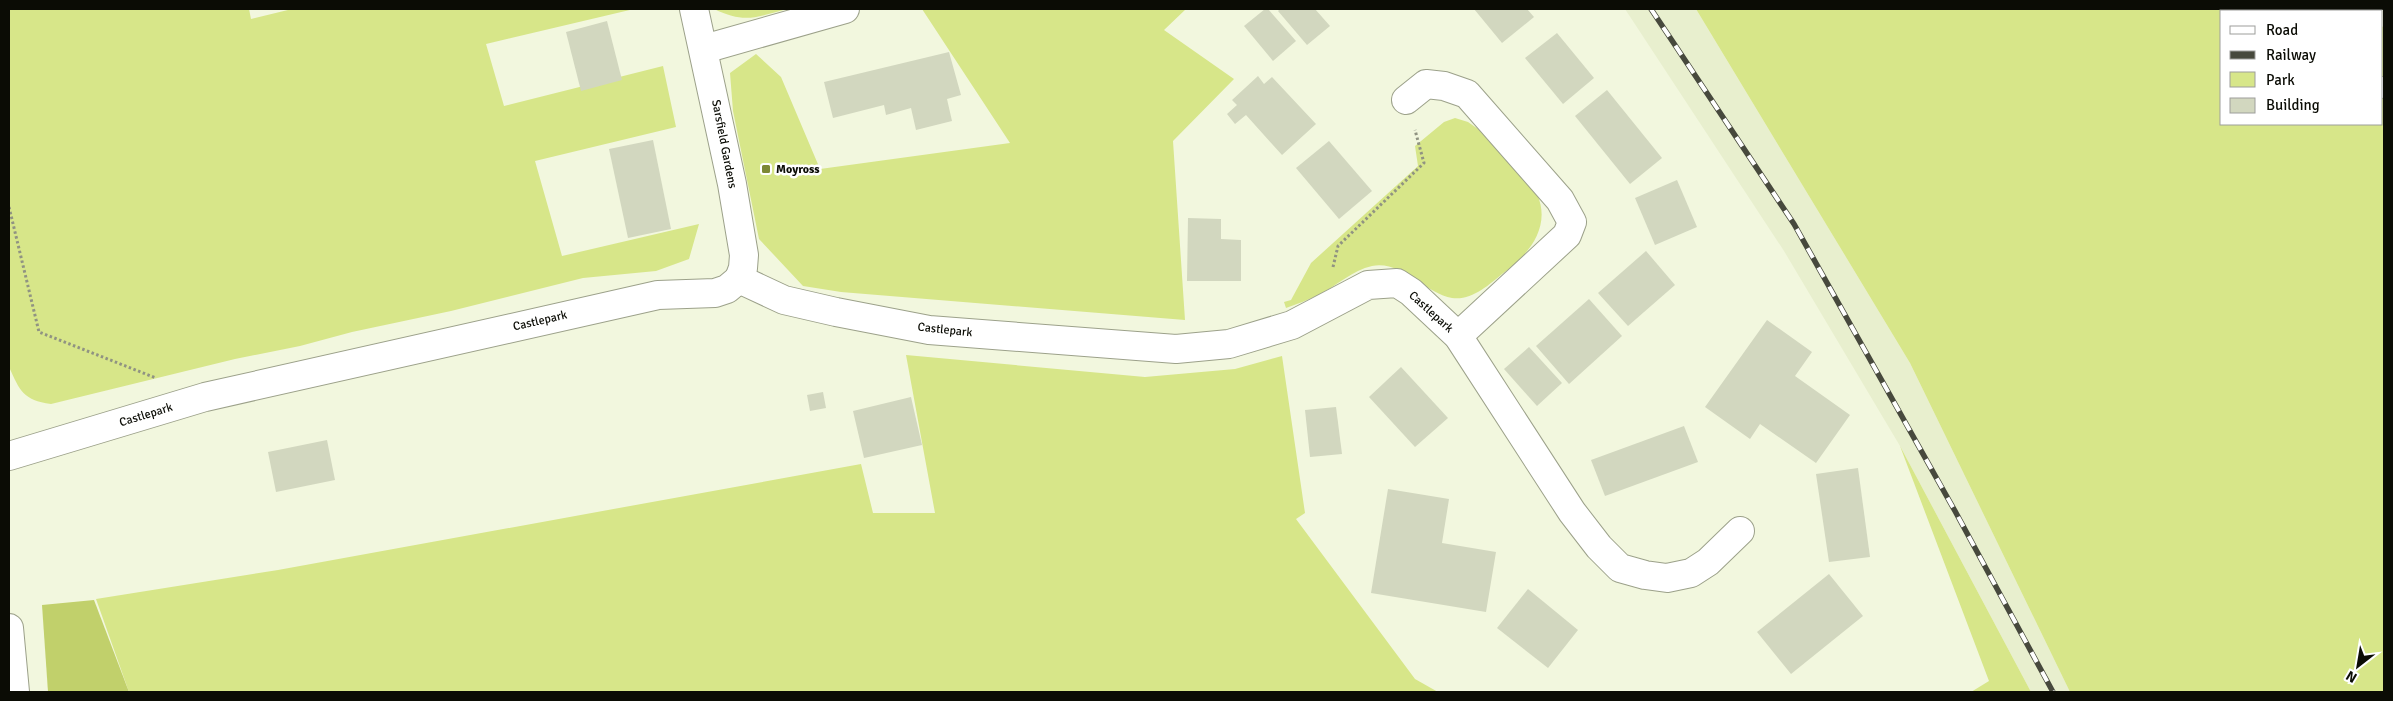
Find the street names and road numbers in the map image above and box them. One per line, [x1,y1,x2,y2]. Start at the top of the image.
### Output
street label: Sarsfield Gardens [708,98,740,190]
street label: Castlepark [1406,288,1456,336]
street label: Castlepark [512,308,568,334]
street label: Castlepark [917,320,973,340]
street label: Castlepark [118,400,174,430]

